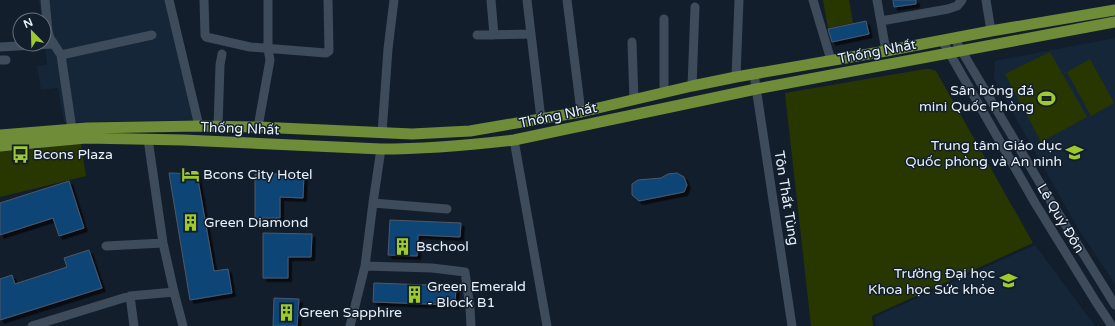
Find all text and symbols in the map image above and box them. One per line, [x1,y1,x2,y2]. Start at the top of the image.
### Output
north arrow [12,12,52,52]
text: N [22,16,35,31]
street label: Thống Nhất [837,35,918,67]
place label: Sân bóng đá mini Quốc Phòng [919,82,1034,115]
sports icon: Sân bóng đá mini Quốc Phòng [1037,88,1057,108]
street label: Thống Nhất [518,99,599,132]
street label: Thống Nhất [200,119,280,138]
place label: Trung tâm Giáo dục Quốc phòng và An ninh [905,137,1062,170]
school or university icon: Trung tâm Giáo dục Quốc phòng và An ninh [1065,143,1085,163]
bus stop icon: Bcons Plaza [10,144,30,164]
place label: Bcons Plaza [33,146,113,163]
street label: Tôn Thất Tùng [771,150,802,247]
hotel icon: Bcons City Hotel [180,164,200,184]
place label: Bcons City Hotel [203,166,313,183]
street label: Lê Quý Đôn [1033,180,1088,256]
building icon: Green Diamond [181,212,201,232]
place label: Green Diamond [204,214,308,231]
building icon: Bschool [393,236,413,256]
place label: Bschool [416,238,469,255]
place label: Trường Đại học Khoa học Sức khỏe [868,265,995,298]
school or university icon: Trường Đại học Khoa học Sức khỏe [998,271,1018,291]
place label: Green Emerald - Block B1 [427,278,526,311]
building icon: Green Emerald - Block B1 [404,284,424,304]
building icon: Green Sapphire [276,302,296,322]
place label: Green Sapphire [299,304,402,321]

